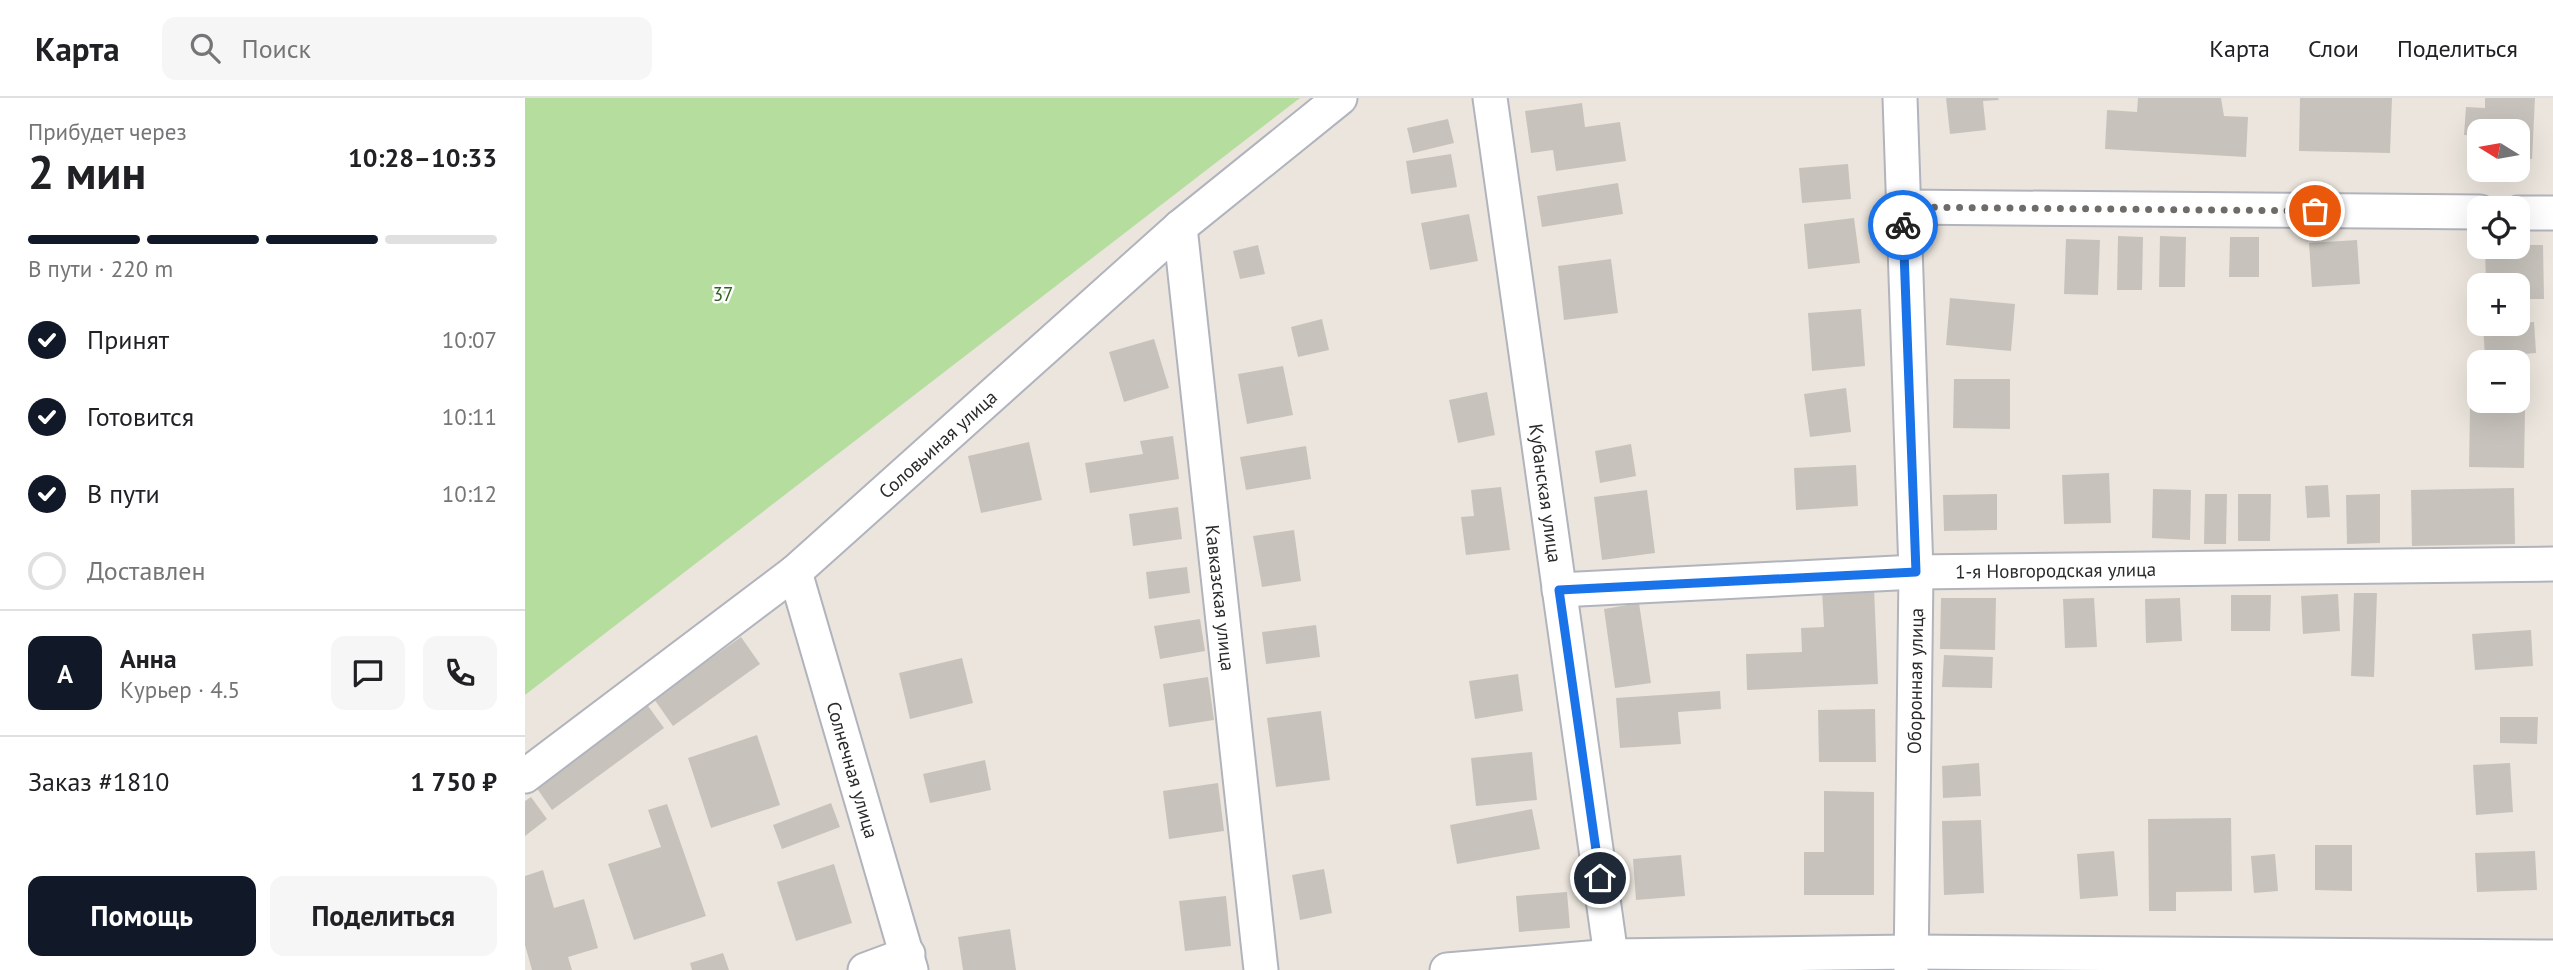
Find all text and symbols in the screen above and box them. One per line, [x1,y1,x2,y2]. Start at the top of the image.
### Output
search box [162,17,652,80]
text: Карта [35,27,120,70]
icon: search [186,29,224,67]
text: Поиск [242,32,311,65]
text: Карта [2209,33,2270,64]
text: Слои [2308,33,2359,64]
text: Поделиться [2397,33,2518,64]
text: Прибудет через [28,117,187,146]
north arrow [2467,119,2531,182]
map controls [2467,119,2530,413]
text: 10:28–10:33 [348,141,497,174]
text: 2 мин [28,142,146,202]
pin [2285,181,2345,241]
courier [1868,190,1938,260]
icon: bag [2296,192,2334,230]
button: locate [2467,196,2530,259]
icon: bike [1884,206,1922,244]
text: В пути · 220 m [28,254,173,283]
button: + [2467,273,2530,336]
park label: 37 [713,282,733,306]
icon: check [28,321,66,359]
text: Принят [87,323,169,356]
text: 10:07 [442,325,497,354]
button: − [2467,350,2530,413]
street label: Соловьиная улица [873,385,1002,503]
icon: check [28,398,66,436]
text: Готовится [87,400,194,433]
text: 10:11 [442,402,497,431]
street label: Кубанская улица [1524,422,1567,564]
icon: check [28,475,66,513]
text: В пути [87,477,160,510]
text: 10:12 [442,479,497,508]
street label: Кавказская улица [1201,523,1240,672]
text: Доставлен [87,554,206,587]
street label: 1-я Новгородская улица [1955,557,2156,584]
street label: Оборонная улица [1902,608,1928,754]
button: chat [331,636,405,710]
button: phone [423,636,497,710]
text: Анна [120,642,177,675]
text: А [57,657,73,690]
text: Курьер · 4.5 [120,675,240,704]
street label: Солнечная улица [821,699,884,841]
text: Заказ #1810 [28,765,170,798]
text: 1 750 ₽ [410,765,497,798]
pin [1570,848,1630,908]
icon: home [1581,859,1619,897]
button: Помощь [28,876,256,956]
button: Поделиться [270,876,497,956]

